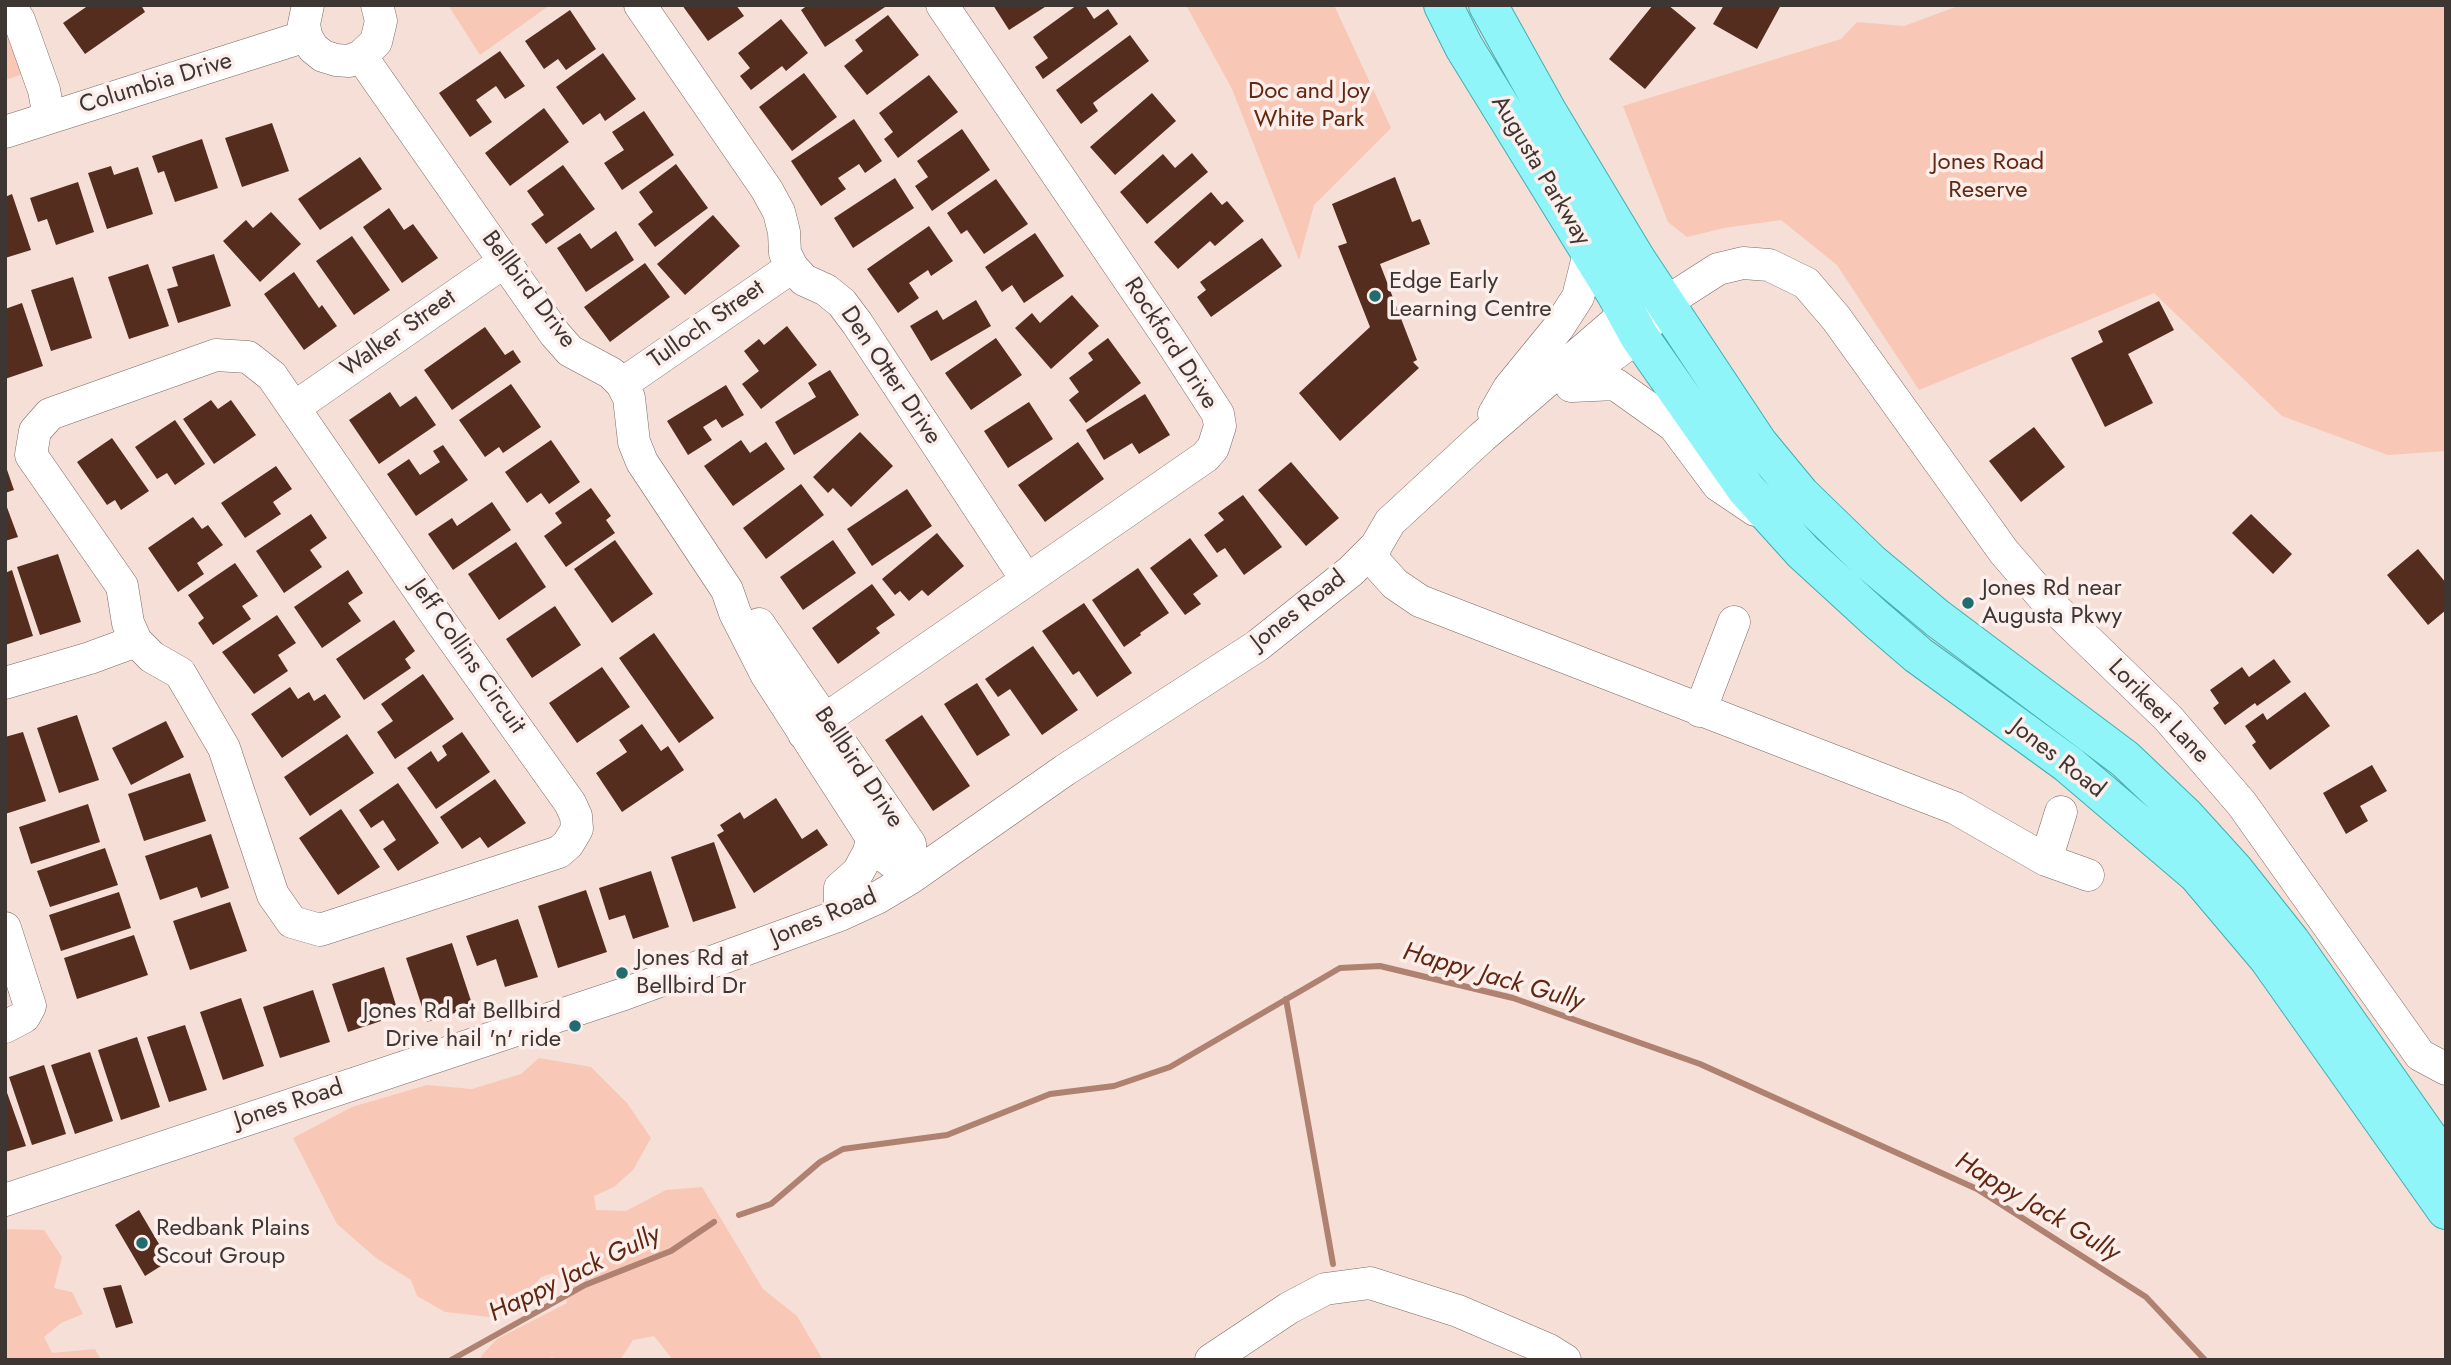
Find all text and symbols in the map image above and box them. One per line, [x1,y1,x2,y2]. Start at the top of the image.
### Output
street label: Columbia Drive [76,47,236,121]
park label: Doc and Joy White Park [1248,78,1370,134]
street label: Augusta Parkway [1484,91,1596,251]
park label: Jones Road Reserve [1932,149,2044,205]
street label: Bellbird Drive [475,226,581,354]
place label: Edge Early Learning Centre [1389,268,1552,324]
street label: Rockford Drive [1117,273,1223,415]
street label: Tulloch Street [644,275,770,375]
street label: Walker Street [336,284,462,384]
marker: Edge Early Learning Centre [1367,288,1383,304]
street label: Den Otter Drive [833,302,947,450]
street label: Jones Road [1246,565,1352,657]
street label: Jeff Collins Circuit [403,574,531,740]
place label: Jones Rd near Augusta Pkwy [1982,575,2122,631]
marker: Jones Rd near Augusta Pkwy [1960,595,1976,611]
street label: Lorikeet Lane [2101,654,2215,770]
street label: Bellbird Drive [807,702,909,834]
street label: Jones Road [2004,713,2110,805]
street label: Jones Road [767,883,881,953]
water label: Happy Jack Gully [1399,937,1587,1019]
place label: Jones Rd at Bellbird Dr [636,945,748,1001]
marker: Jones Rd at Bellbird Dr [614,965,630,981]
place label: Jones Rd at Bellbird Drive hail 'n' ride [363,998,561,1054]
marker: Jones Rd at Bellbird Drive hail 'n' ride [567,1018,583,1034]
street label: Jones Road [231,1074,347,1136]
water label: Happy Jack Gully [1949,1147,2125,1269]
place label: Redbank Plains Scout Group [156,1215,310,1271]
water label: Happy Jack Gully [484,1220,666,1330]
marker: Redbank Plains Scout Group [134,1235,150,1251]

